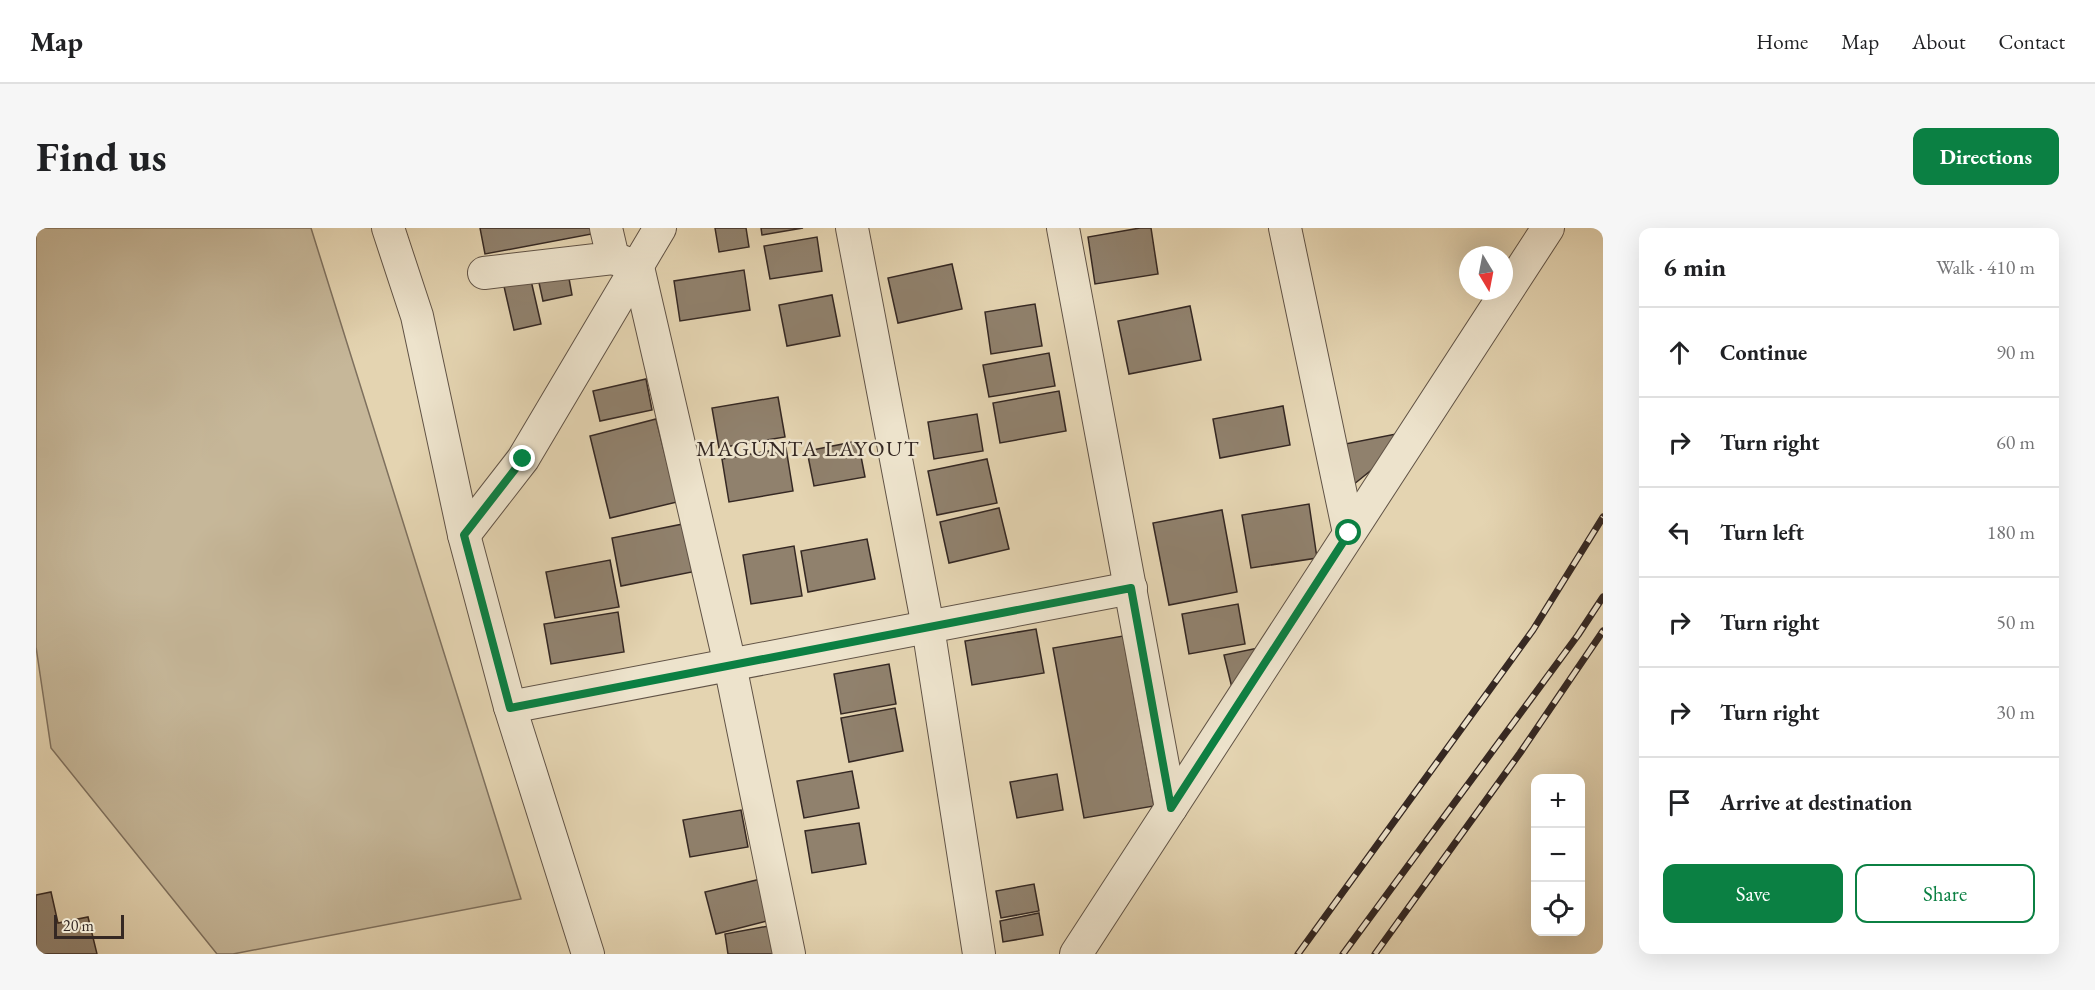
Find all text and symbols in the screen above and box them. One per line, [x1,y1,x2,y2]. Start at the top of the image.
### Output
text: Map [30,23,83,59]
text: Home [1756,28,1808,55]
text: Map [1841,28,1879,55]
text: About [1912,28,1965,55]
text: Contact [1998,28,2065,55]
button: Directions [1913,128,2059,185]
text: Find us [36,129,167,184]
north arrow [1459,246,1513,300]
text: 6 min [1663,250,1726,284]
text: Walk · 410 m [1936,254,2035,280]
icon: ahead [1663,336,1696,369]
text: Continue [1720,338,1807,367]
text: 90 m [1996,339,2035,365]
icon: right [1663,426,1696,459]
text: Turn right [1720,428,1819,457]
text: 60 m [1996,429,2035,455]
district label: MAGUNTA LAYOUT [696,434,920,463]
route end [509,445,535,471]
icon: left [1663,516,1696,549]
text: Turn left [1720,518,1804,547]
route start [1335,519,1361,545]
text: 180 m [1987,519,2035,545]
icon: right [1663,606,1696,639]
text: Turn right [1720,608,1819,637]
text: 50 m [1996,609,2035,635]
icon: right [1663,696,1696,729]
text: Turn right [1720,698,1819,727]
text: 30 m [1996,699,2035,725]
map controls [1531,774,1585,936]
button: + [1531,774,1585,828]
icon: arrive [1663,786,1696,819]
text: Arrive at destination [1720,788,1912,817]
button: − [1531,828,1585,882]
button: Save [1663,864,1843,923]
button: Share [1855,864,2035,923]
button: locate [1531,882,1585,936]
scale bar [54,912,124,940]
text: 20 m [63,915,94,936]

